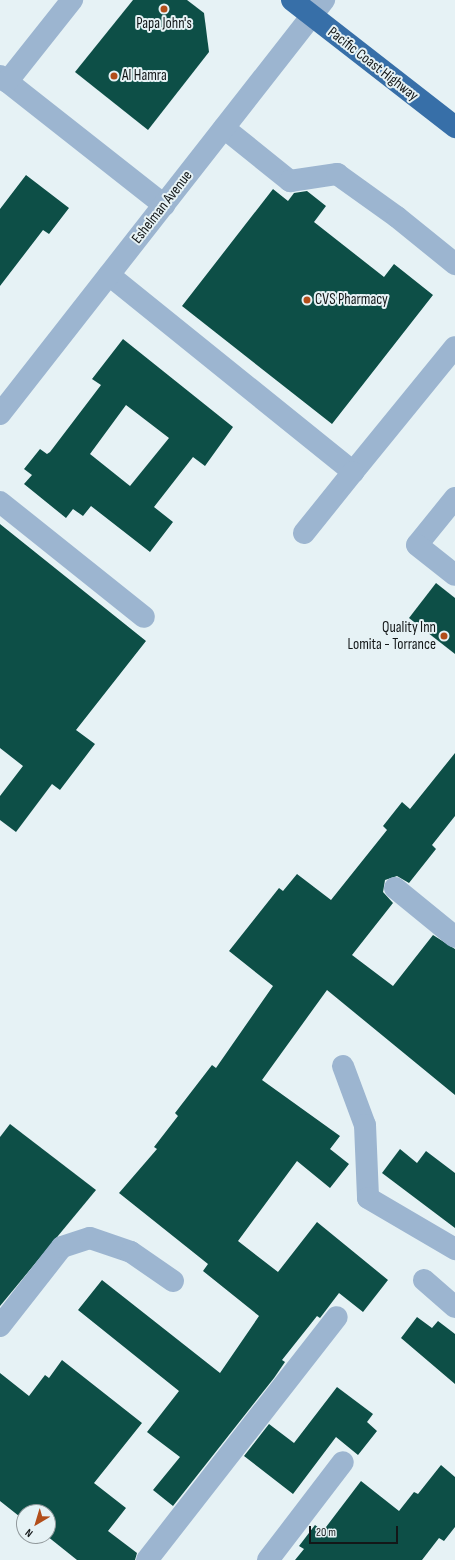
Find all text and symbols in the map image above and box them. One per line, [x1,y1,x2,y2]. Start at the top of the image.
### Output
marker: Papa John's [159,4,169,14]
place label: Papa John's [136,15,192,33]
street label: Pacific Coast Highway [324,23,422,105]
place label: Al Hamra [122,67,167,85]
marker: Al Hamra [109,71,119,81]
street label: Eshelman Avenue [128,167,196,247]
place label: CVS Pharmacy [315,291,388,309]
marker: CVS Pharmacy [302,295,312,305]
place label: Quality Inn Lomita - Torrance [348,618,436,653]
marker: Quality Inn Lomita - Torrance [439,631,449,641]
north arrow [16,1504,56,1544]
scale bar [311,1518,400,1544]
text: 20 m [316,1525,336,1540]
text: N [23,1526,35,1540]

